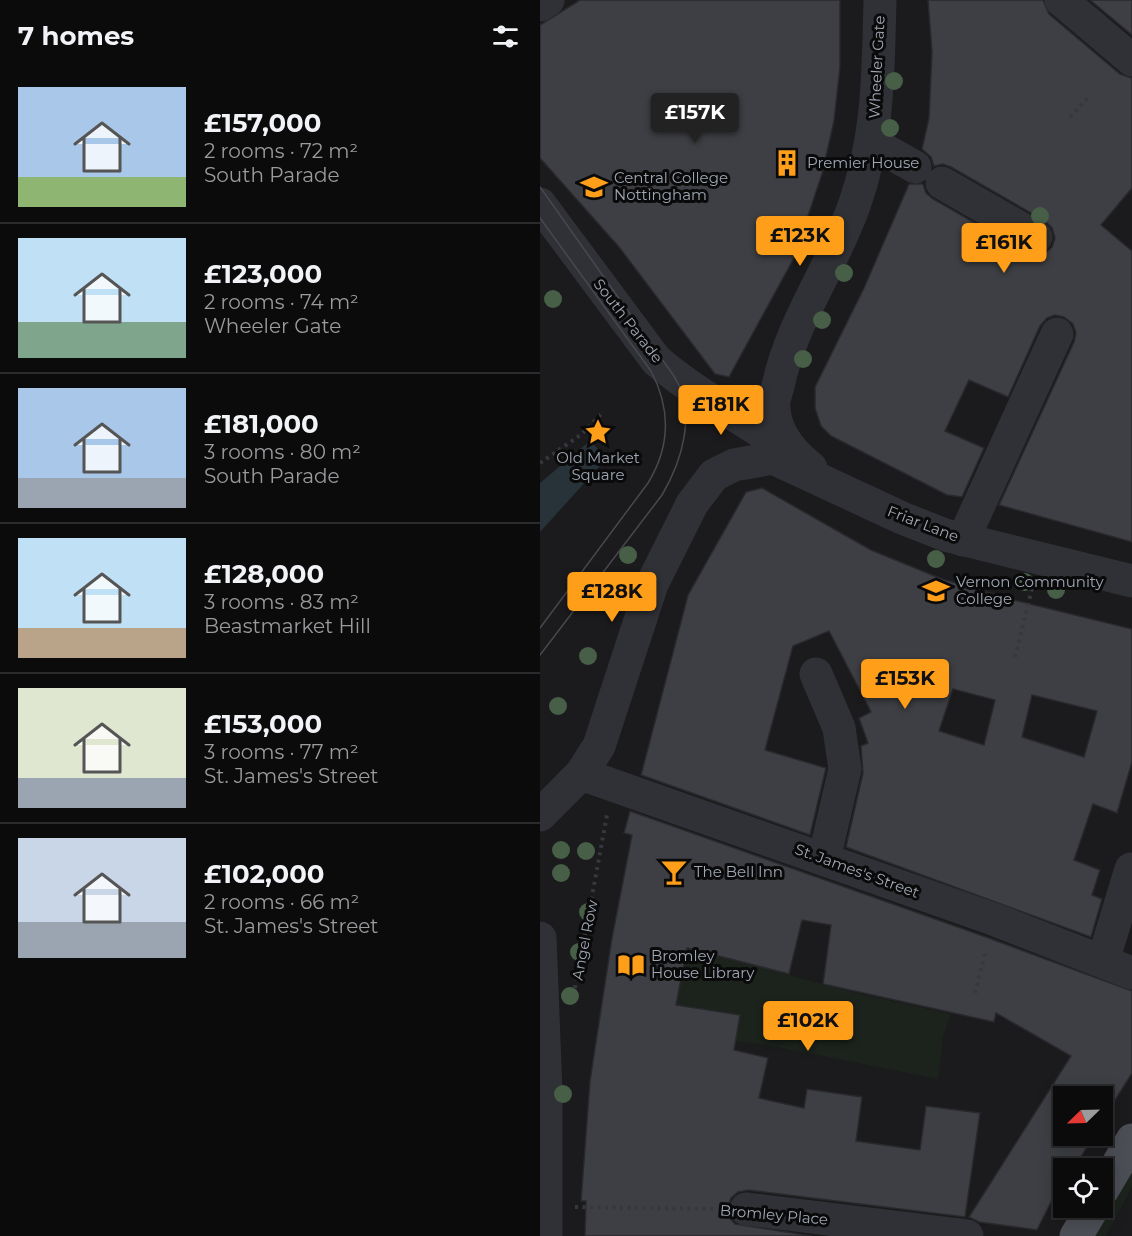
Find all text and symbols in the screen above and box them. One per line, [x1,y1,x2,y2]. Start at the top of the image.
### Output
street label: Wheeler Gate [864,15,889,119]
text: 7 homes [18,20,134,52]
icon: filters [489,20,522,53]
pin: £157K [653,93,737,144]
text: £157K [665,100,725,124]
text: £157,000 [204,107,321,139]
icon: home [66,111,138,183]
text: 2 rooms · 72 m² [204,139,358,163]
building icon: Premier House [772,148,802,178]
place label: Premier House [807,153,919,172]
text: South Parade [204,163,340,187]
place label: Central College Nottingham [614,168,728,204]
school or university icon: Central College Nottingham [579,172,609,202]
pin: £123K [758,216,842,267]
text: £123K [770,223,830,247]
pin: £161K [962,223,1046,274]
text: £161K [976,230,1032,254]
text: £123,000 [204,258,322,290]
icon: home [66,262,138,334]
street label: South Parade [590,275,667,367]
text: 2 rooms · 74 m² [204,290,359,314]
text: Wheeler Gate [204,314,341,338]
pin: £181K [679,385,763,436]
text: £181K [692,392,750,416]
text: £181,000 [204,408,319,440]
icon: home [66,412,138,484]
place icon: Old Market Square [583,417,613,447]
text: 3 rooms · 80 m² [204,440,361,464]
place label: Old Market Square [556,448,640,484]
text: South Parade [204,464,340,488]
street label: Friar Lane [885,501,962,546]
text: £128,000 [204,558,324,590]
icon: home [66,562,138,634]
pin: £128K [570,572,654,623]
place label: Vernon Community College [956,572,1104,608]
school or university icon: Vernon Community College [921,576,951,606]
text: £128K [581,579,643,603]
text: 3 rooms · 83 m² [204,590,359,614]
text: Beastmarket Hill [204,614,371,638]
pin: £153K [863,659,947,710]
text: £153K [875,666,935,690]
text: £153,000 [204,708,322,740]
icon: home [66,712,138,784]
text: 3 rooms · 77 m² [204,740,359,764]
text: St. James's Street [204,764,379,788]
street label: St. James's Street [792,839,922,902]
bar icon: The Bell Inn [659,857,689,887]
text: £102,000 [204,858,325,890]
icon: home [66,862,138,934]
place label: The Bell Inn [694,862,783,881]
text: 2 rooms · 66 m² [204,890,359,914]
street label: Angel Row [567,897,602,982]
text: St. James's Street [204,914,379,938]
place label: Bromley House Library [651,946,755,982]
library icon: Bromley House Library [616,950,646,980]
pin: £102K [766,1001,850,1052]
text: £102K [777,1008,839,1032]
north arrow [1053,1086,1113,1146]
map controls [1053,1086,1113,1218]
button: locate [1053,1158,1113,1218]
street label: Bromley Place [719,1200,829,1229]

